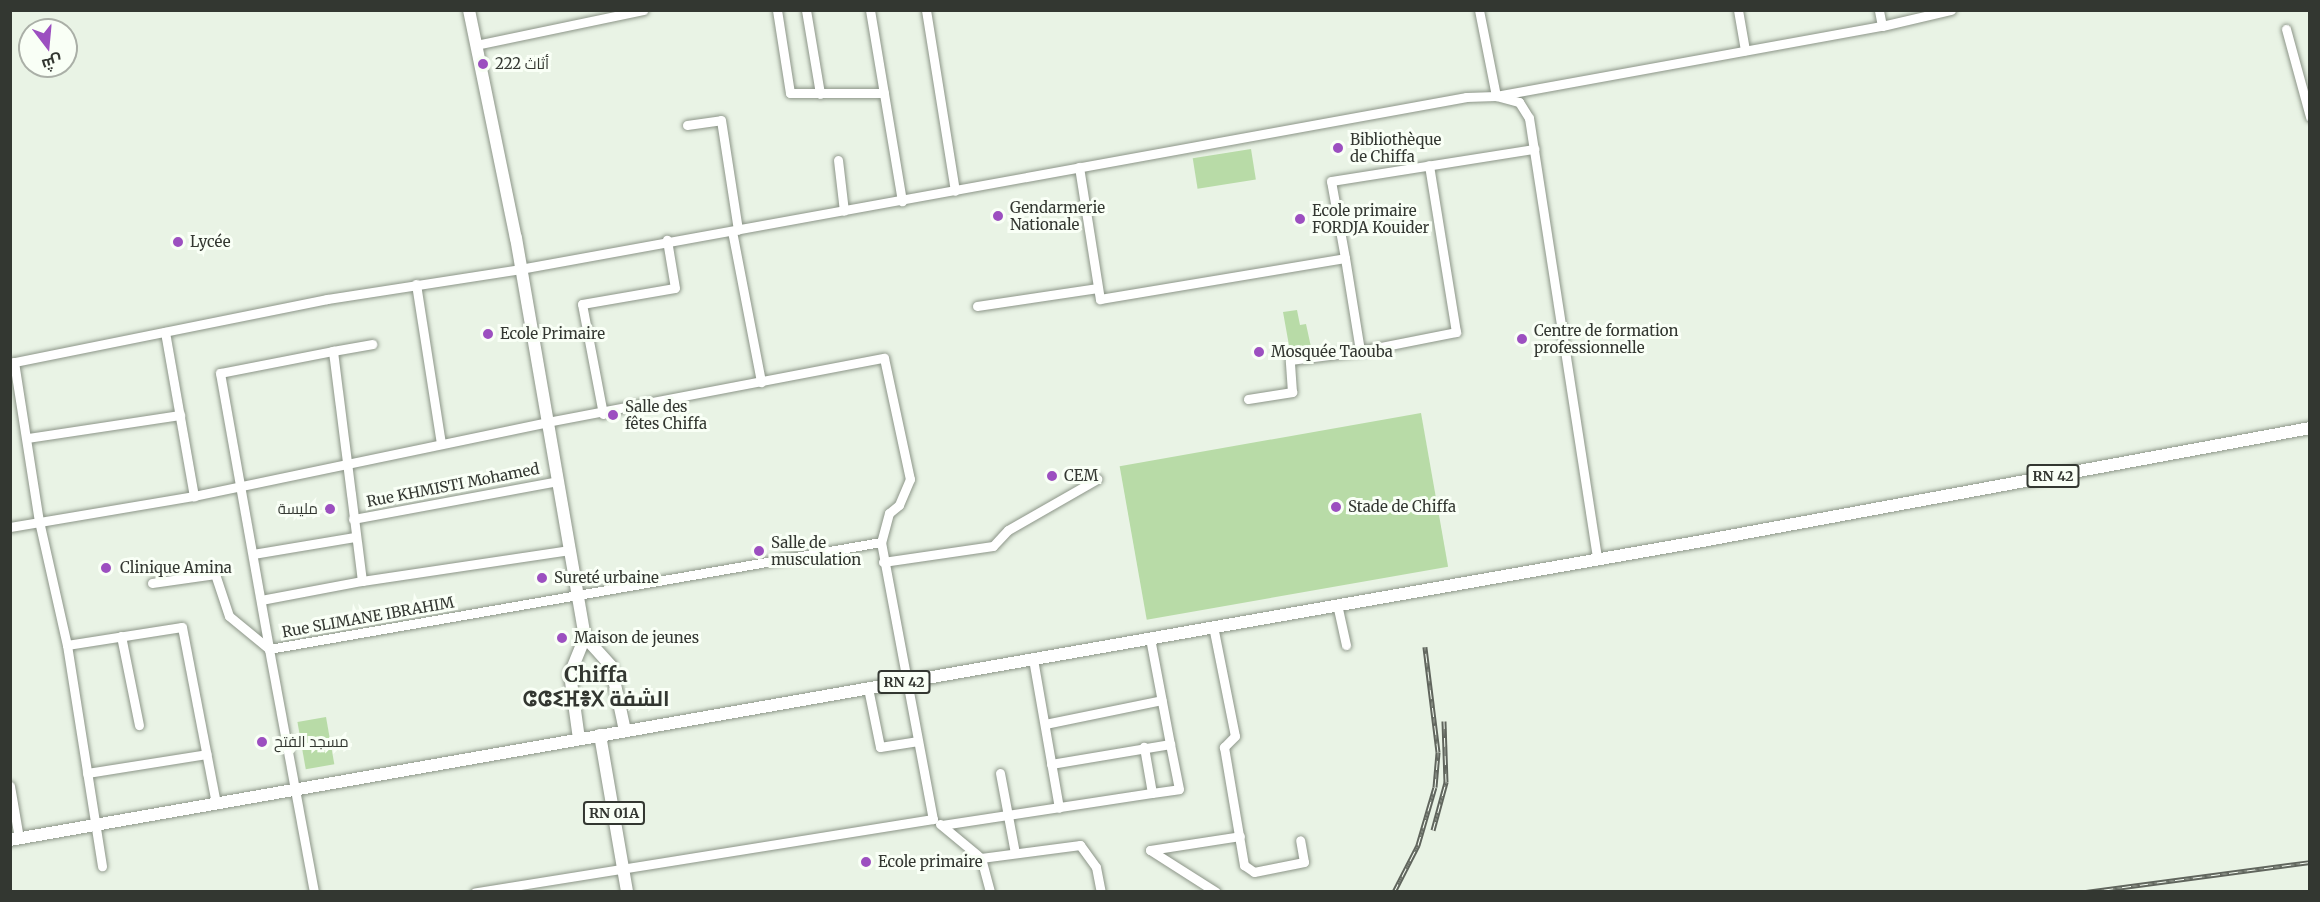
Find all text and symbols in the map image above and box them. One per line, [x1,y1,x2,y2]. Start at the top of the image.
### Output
north arrow [18,18,78,78]
text: ش [40,51,65,76]
place label: أثاث 222 [495,55,549,73]
marker: أثاث 222 [476,57,490,71]
place label: Bibliothèque de Chiffa [1350,130,1441,165]
marker: Bibliothèque de Chiffa [1331,141,1345,155]
place label: Gendarmerie Nationale [1010,198,1105,233]
place label: Ecole primaire FORDJA Kouider [1312,201,1429,236]
marker: Gendarmerie Nationale [991,209,1005,223]
marker: Ecole primaire FORDJA Kouider [1293,212,1307,226]
place label: Lycée [190,233,230,251]
marker: Lycée [171,235,185,249]
place label: Centre de formation professionnelle [1534,321,1679,356]
place label: Ecole Primaire [500,325,605,343]
marker: Ecole Primaire [481,327,495,341]
marker: Centre de formation professionnelle [1515,332,1529,346]
place label: Mosquée Taouba [1271,343,1393,361]
marker: Mosquée Taouba [1252,345,1266,359]
place label: Salle des fêtes Chiffa [625,397,707,432]
marker: Salle des fêtes Chiffa [606,408,620,422]
street label: Rue KHMISTI Mohamed [365,459,541,511]
road number: RN 42 [2026,465,2080,487]
place label: CEM [1064,467,1098,485]
marker: CEM [1045,469,1059,483]
place label: Stade de Chiffa [1348,498,1456,516]
place label: مليسة [278,500,318,518]
marker: Stade de Chiffa [1329,500,1343,514]
marker: مليسة [323,502,337,516]
place label: Salle de musculation [771,533,861,568]
marker: Salle de musculation [752,544,766,558]
marker: Clinique Amina [97,559,115,577]
place label: Clinique Amina [120,559,232,577]
place label: Sureté urbaine [554,569,659,587]
marker: Sureté urbaine [535,571,549,585]
street label: Rue SLIMANE IBRAHIM [280,593,456,641]
place label: Maison de jeunes [574,629,699,647]
marker: Maison de jeunes [555,631,569,645]
district label: Chiffa ⵛⵛⵉⴼⴻⵝ الشفة [522,662,670,712]
road number: RN 42 [877,671,931,693]
place label: مسجد الفتح [274,733,349,751]
marker: مسجد الفتح [255,735,269,749]
road number: RN 01A [582,802,646,824]
place label: Ecole primaire [878,853,983,871]
marker: Ecole primaire [859,855,873,869]

